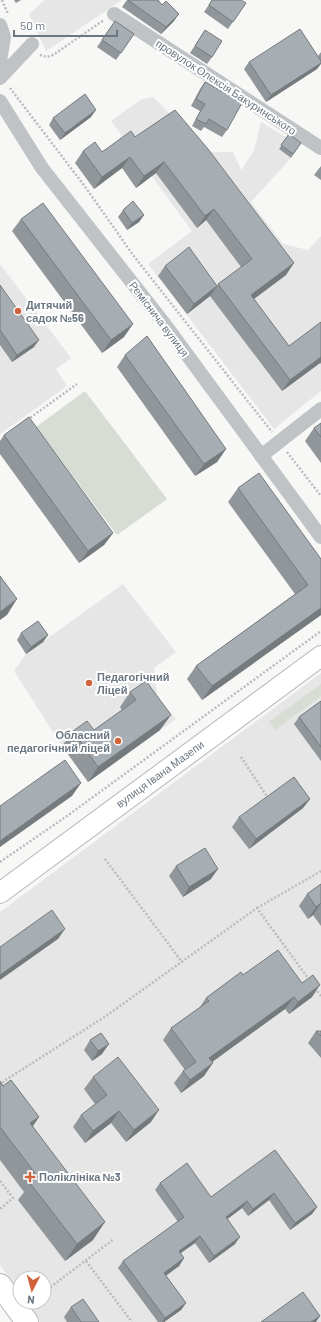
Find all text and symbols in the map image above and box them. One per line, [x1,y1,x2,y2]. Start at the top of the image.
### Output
scale bar [14,12,117,38]
text: 50 m [20,18,45,32]
street label: провулок Олексія Бакуринського [154,36,299,137]
street label: Реміснича вулиця [127,279,192,359]
place label: Дитячий садок №56 [26,298,84,324]
marker: Дитячий садок №56 [13,306,23,316]
place label: Педагогічний Ліцей [97,670,169,696]
marker: Педагогічний Ліцей [84,678,94,688]
place label: Обласний педагогічний ліцей [7,728,110,754]
marker: Обласний педагогічний ліцей [113,736,123,746]
street label: вулиця Івана Мазепи [113,737,206,810]
place label: Поліклініка №3 [39,1170,121,1183]
marker: Поліклініка №3 [24,1171,36,1183]
north arrow [12,1270,52,1310]
text: N [27,1294,35,1307]

